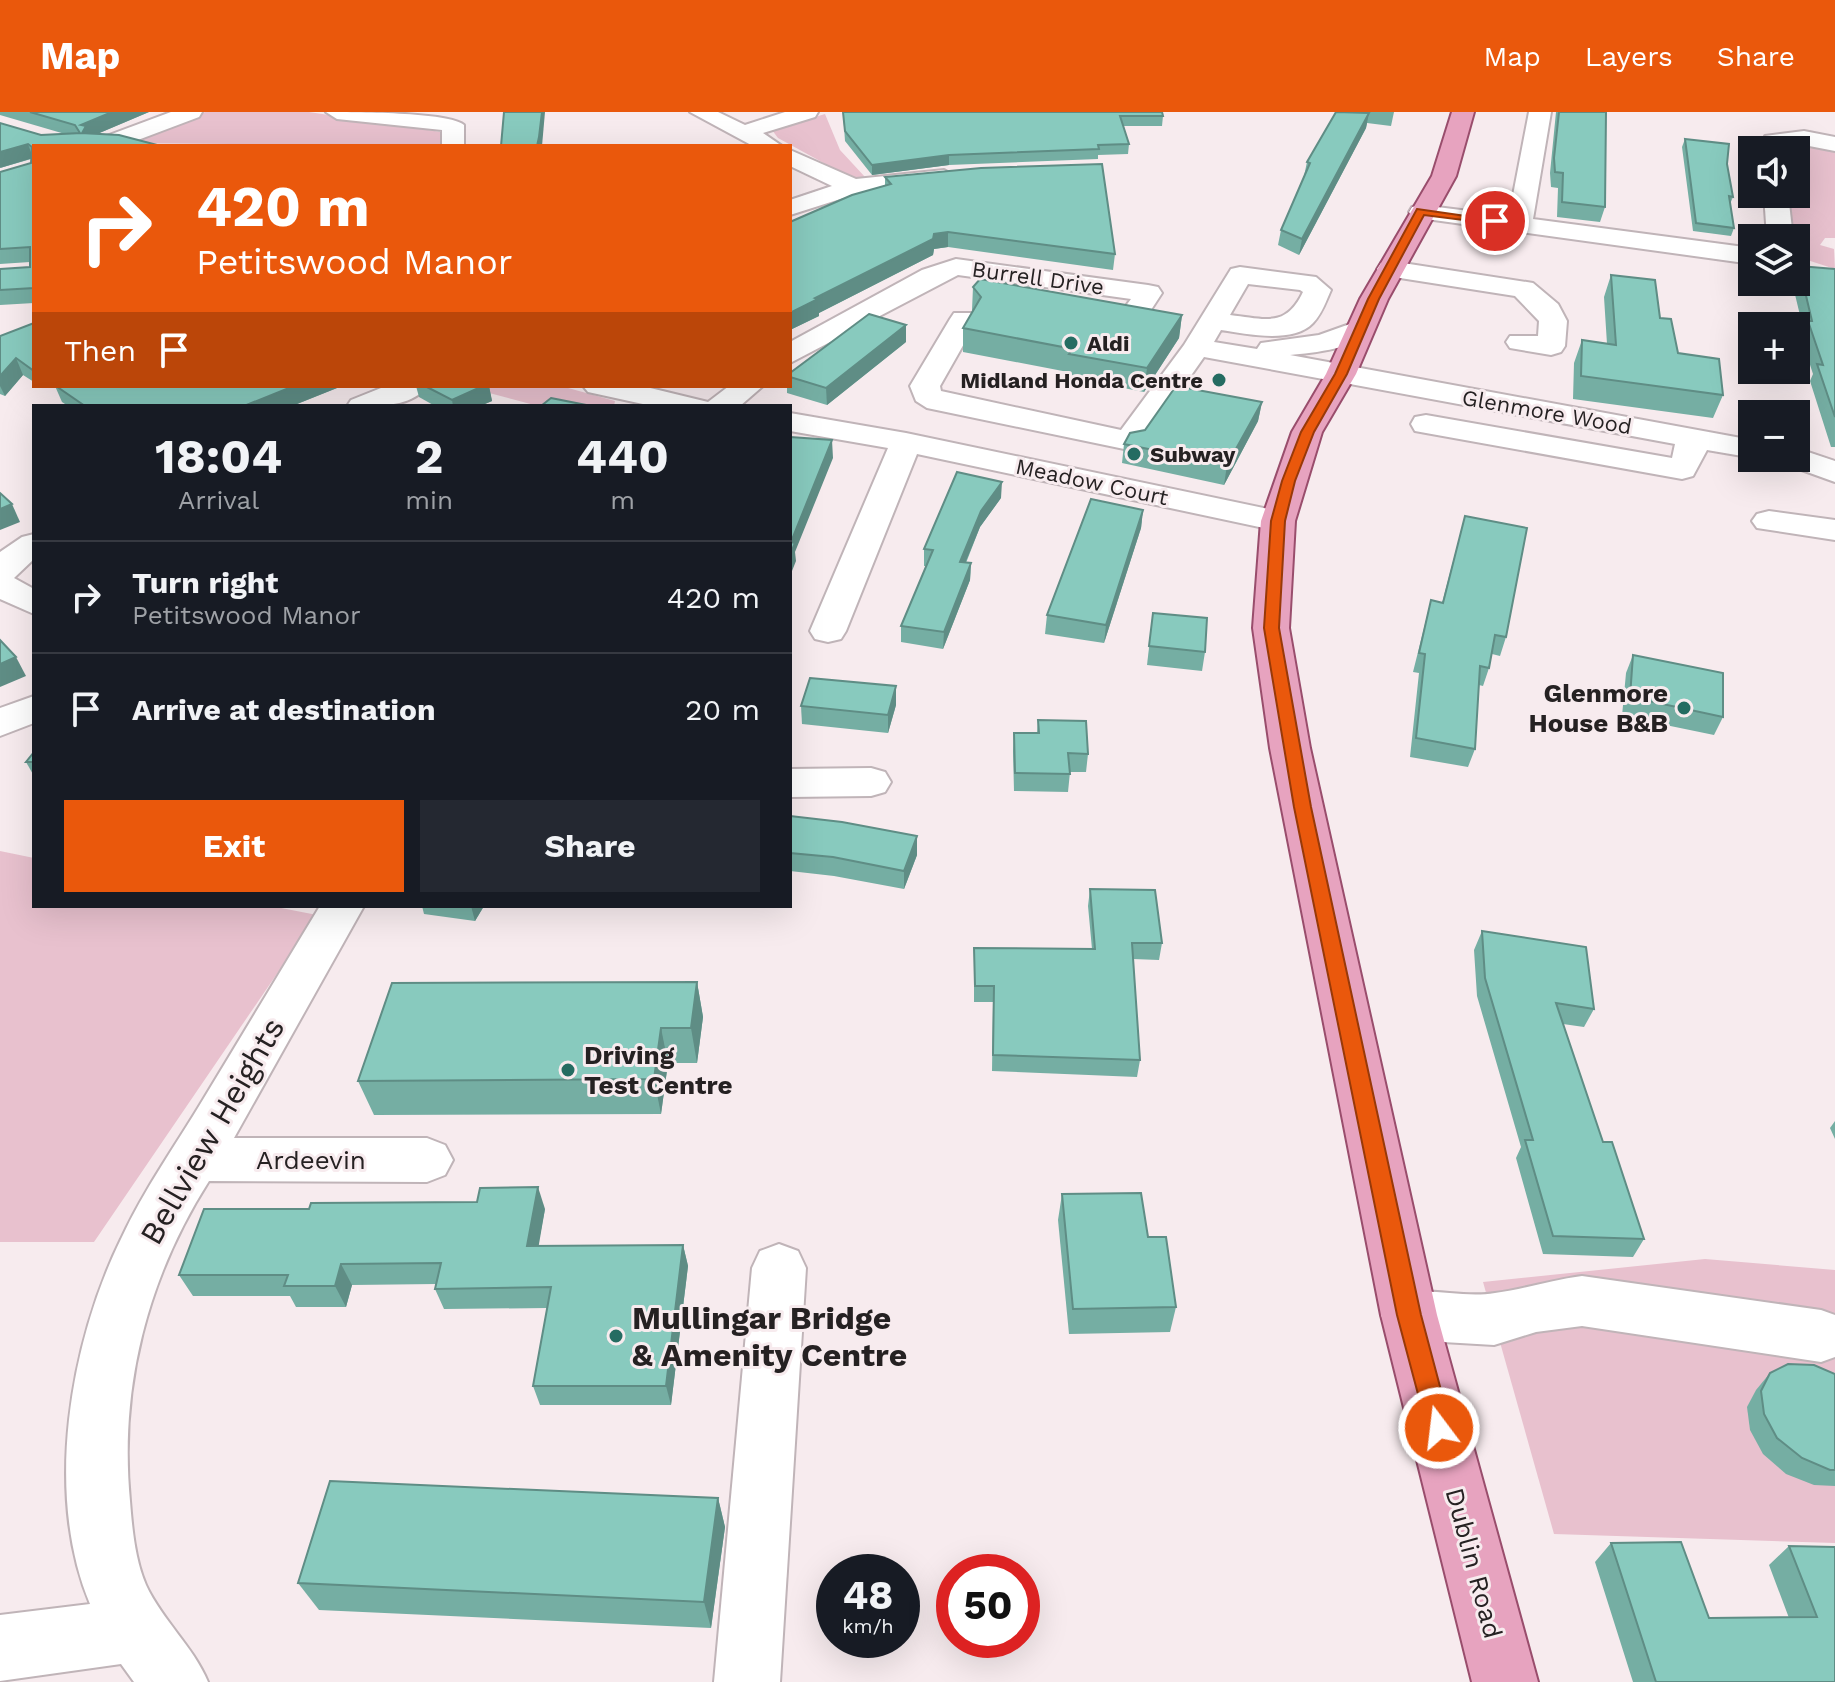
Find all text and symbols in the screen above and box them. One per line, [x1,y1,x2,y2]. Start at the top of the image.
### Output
text: Map [40,34,120,78]
text: Map [1484,40,1541,73]
text: Layers [1585,40,1673,73]
text: Share [1717,40,1795,73]
map controls [1738,136,1810,472]
button: sound [1738,136,1810,208]
text: 420 m [196,174,370,240]
icon: right [64,176,168,280]
pin [1461,187,1529,255]
icon: arrive [1473,199,1517,243]
button: layers [1738,224,1810,296]
text: Petitswood Manor [196,241,513,283]
street label: Burrell Drive [970,256,1106,300]
button: + [1738,312,1810,384]
icon: arrive [152,328,196,372]
place label: Aldi [1087,331,1129,356]
text: Then [64,333,136,368]
marker: Aldi [1062,334,1080,352]
place label: Midland Honda Centre [960,368,1203,393]
marker: Midland Honda Centre [1210,371,1228,389]
street label: Glenmore Wood [1460,385,1634,439]
button: − [1738,400,1810,472]
text: 18:04 [155,428,282,485]
text: 2 [415,428,443,485]
text: 440 [576,428,669,485]
place label: Subway [1150,442,1236,467]
marker: Subway [1125,445,1143,463]
street label: Meadow Court [1013,454,1171,510]
text: Arrival [178,485,259,515]
text: min [405,485,453,515]
text: m [610,485,635,515]
text: Turn right [132,565,278,600]
icon: right [64,575,108,619]
text: 420 m [667,580,760,615]
text: Petitswood Manor [132,600,361,630]
place label: Glenmore House B&B [1528,678,1668,738]
icon: arrive [64,687,108,731]
text: Arrive at destination [132,692,436,727]
text: 20 m [685,692,760,727]
marker: Glenmore House B&B [1675,699,1693,717]
button: Exit [64,800,404,892]
button: Share [420,800,760,892]
street label: Bellview Heights [132,1011,292,1251]
place label: Driving Test Centre [584,1040,733,1100]
marker: Driving Test Centre [559,1061,577,1079]
street label: Ardeevin [256,1145,366,1175]
place label: Mullingar Bridge & Amenity Centre [632,1299,907,1374]
marker: Mullingar Bridge & Amenity Centre [607,1327,625,1345]
position arrow [1397,1386,1481,1470]
street label: Dublin Road [1440,1485,1508,1641]
speed limit sign: 50 [936,1554,1040,1658]
text: 48 [843,1572,893,1619]
text: km/h [842,1614,894,1638]

